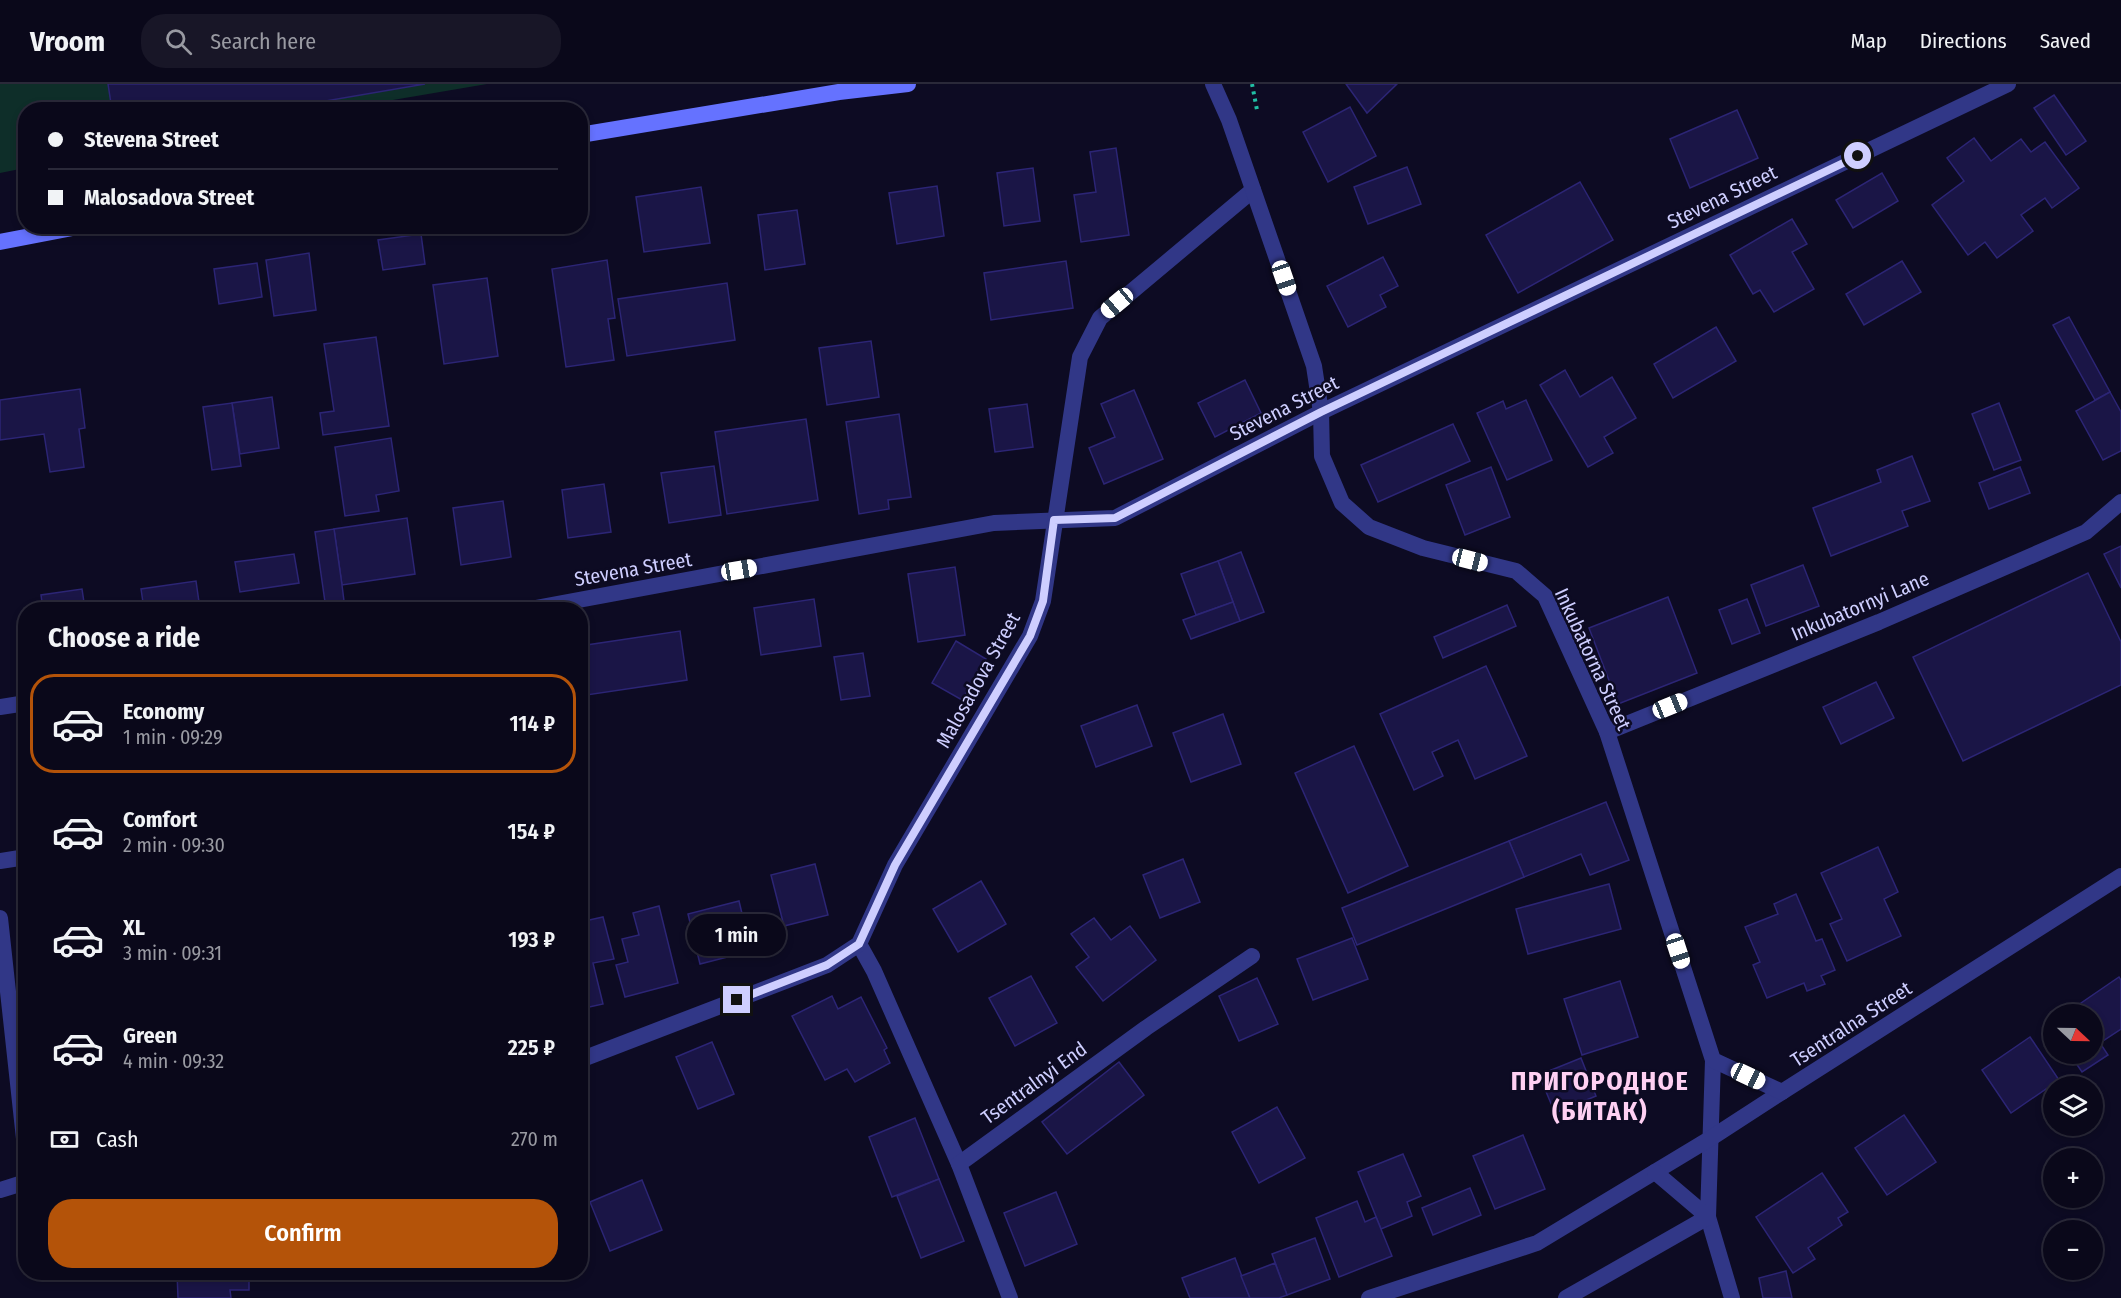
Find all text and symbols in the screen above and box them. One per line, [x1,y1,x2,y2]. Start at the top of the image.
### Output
search box [141,14,561,68]
text: Vroom [30,25,105,58]
icon: search [162,25,195,58]
text: Search here [210,28,316,55]
text: Map [1850,28,1887,54]
text: Directions [1920,28,2007,54]
text: Saved [2040,28,2091,54]
text: Stevena Street [84,126,219,153]
route start [1844,142,1871,169]
street label: Stevena Street [1663,160,1781,234]
text: Malosadova Street [84,184,254,211]
car [1270,258,1298,298]
car [1097,285,1137,321]
street label: Stevena Street [1226,370,1343,446]
street label: Stevena Street [572,547,694,591]
car [1450,547,1490,573]
car [720,558,758,582]
street label: Inkubatornyi Lane [1787,566,1933,646]
street label: Inkubatorna Street [1550,584,1637,734]
street label: Malosadova Street [931,608,1025,752]
text: Choose a ride [48,622,200,654]
car [1650,691,1690,721]
icon: car [51,697,105,751]
text: Economy [123,698,204,725]
text: 114 ₽ [509,710,555,737]
text: 1 min · 09:29 [123,725,223,749]
icon: car [51,805,105,859]
text: Comfort [123,806,197,833]
text: 154 ₽ [508,818,555,845]
text: 2 min · 09:30 [123,833,225,857]
icon: car [51,913,105,967]
callout: 1 min [688,913,786,955]
text: XL [123,914,145,941]
text: 1 min [715,923,758,947]
text: 193 ₽ [508,926,555,953]
car [1664,931,1692,971]
text: 3 min · 09:31 [123,941,222,965]
street label: Tsentralna Street [1786,976,1916,1072]
route end [723,986,750,1013]
north arrow [2043,1004,2103,1064]
map controls [2043,1004,2103,1280]
icon: car [51,1021,105,1075]
text: Green [123,1022,177,1049]
text: 225 ₽ [508,1034,555,1061]
street label: Tsentralnyi End [977,1037,1091,1129]
text: 4 min · 09:32 [123,1049,224,1073]
car [1728,1060,1768,1092]
district label: ПРИГОРОДНОЕ (БИТАК) [1511,1066,1689,1127]
button: layers [2043,1076,2103,1136]
icon: cash [48,1123,81,1156]
text: Cash [96,1126,139,1153]
text: 270 m [511,1127,558,1151]
button: + [2043,1148,2103,1208]
button: Confirm [48,1199,558,1268]
button: − [2043,1220,2103,1280]

